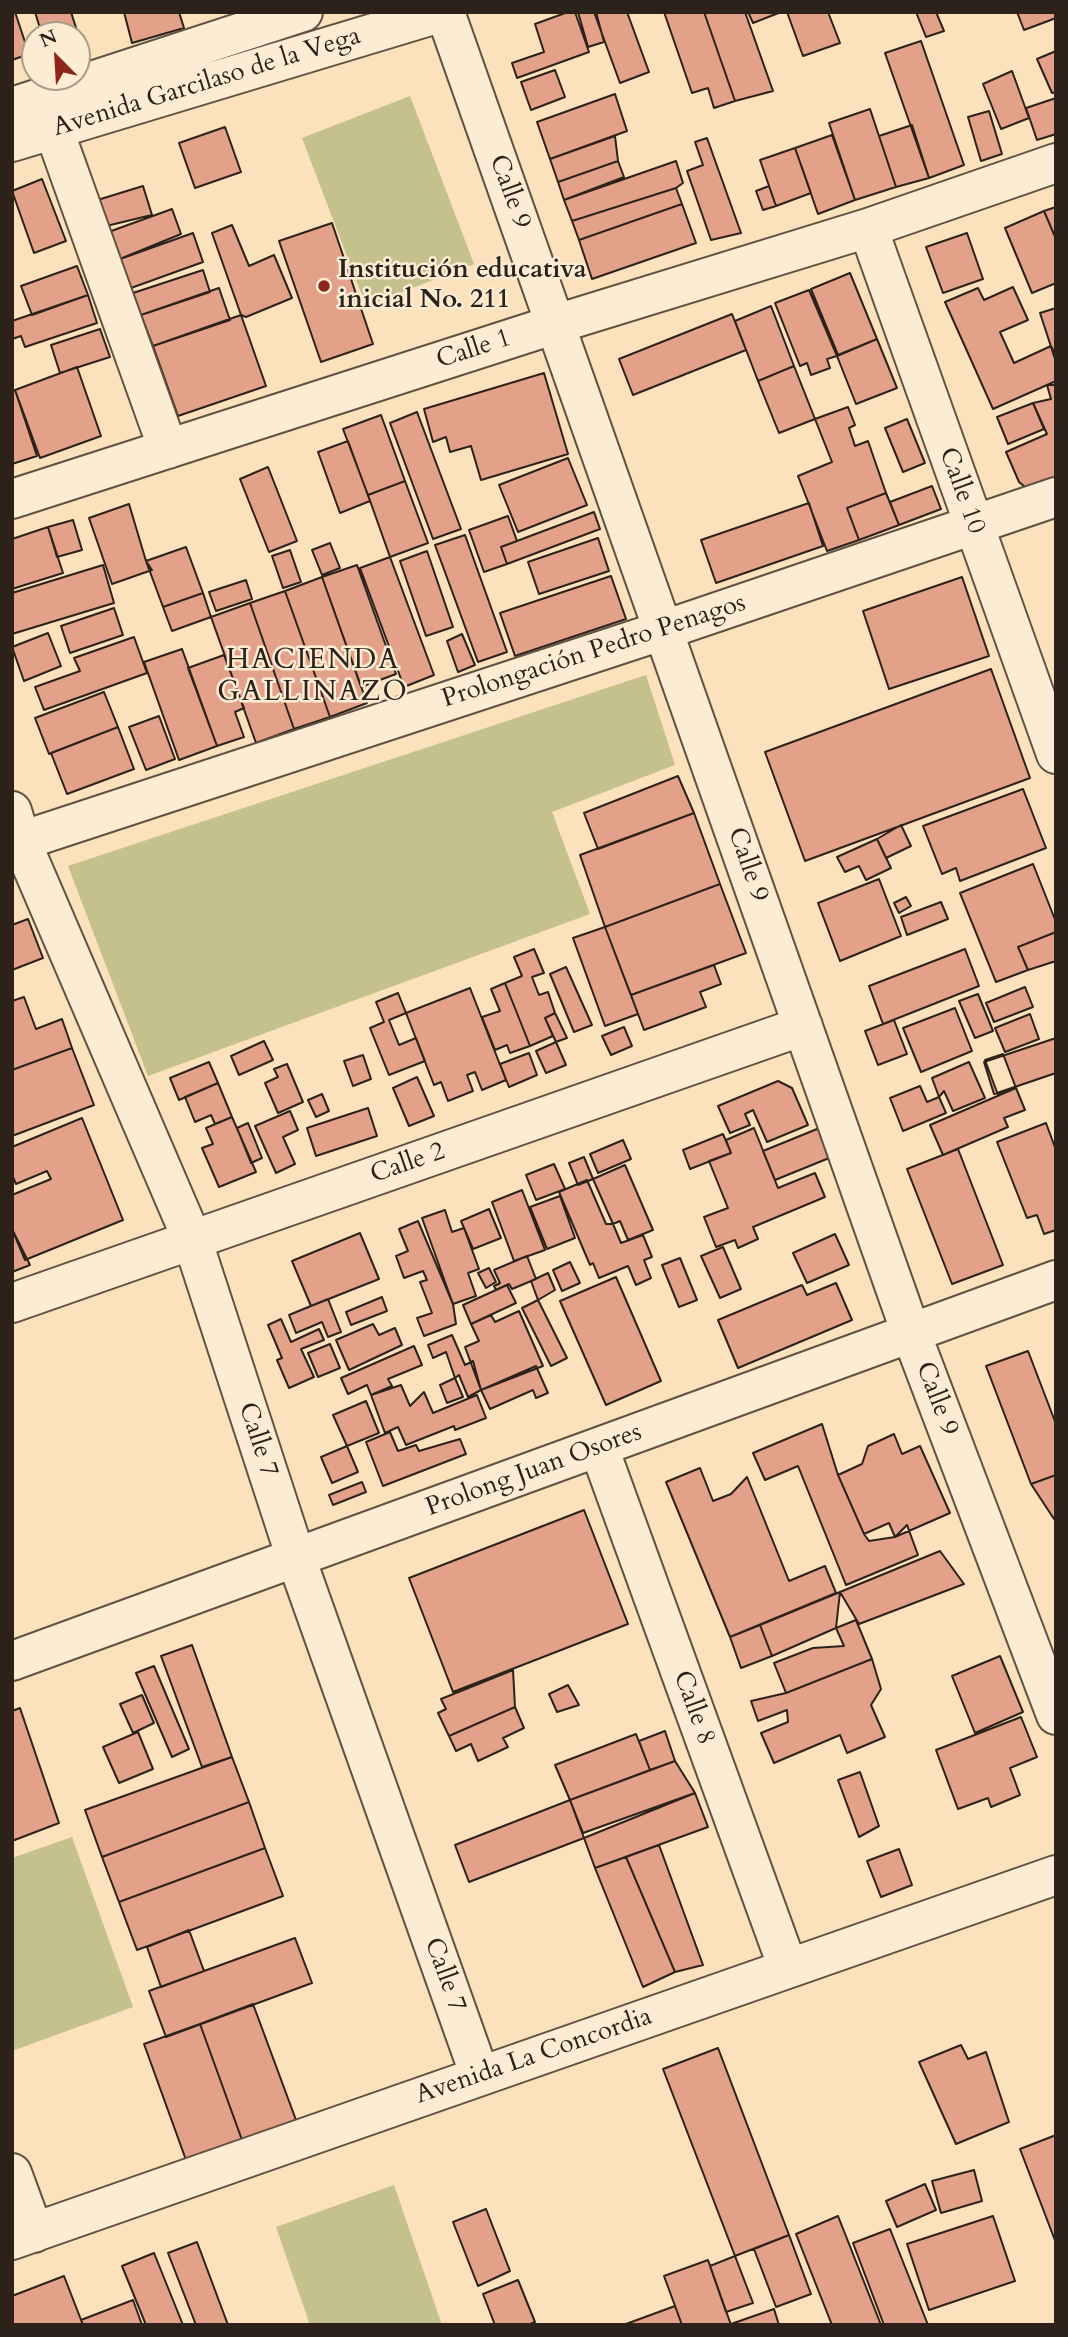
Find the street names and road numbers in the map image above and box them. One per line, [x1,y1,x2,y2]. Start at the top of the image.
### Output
street label: Avenida Garcilaso de la Vega [50,21,364,145]
street label: Calle 9 [481,151,537,233]
street label: Calle 1 [433,323,515,377]
street label: Calle 10 [931,443,991,539]
street label: Prolongación Pedro Penagos [438,588,750,716]
street label: Calle 9 [720,824,774,906]
street label: Calle 2 [367,1137,449,1191]
street label: Calle 9 [908,1358,964,1440]
street label: Calle 7 [230,1399,284,1481]
street label: Prolong Juan Osores [422,1417,646,1525]
street label: Calle 8 [665,1667,721,1749]
street label: Calle 7 [416,1934,472,2016]
street label: Avenida La Concordia [412,2002,656,2112]

